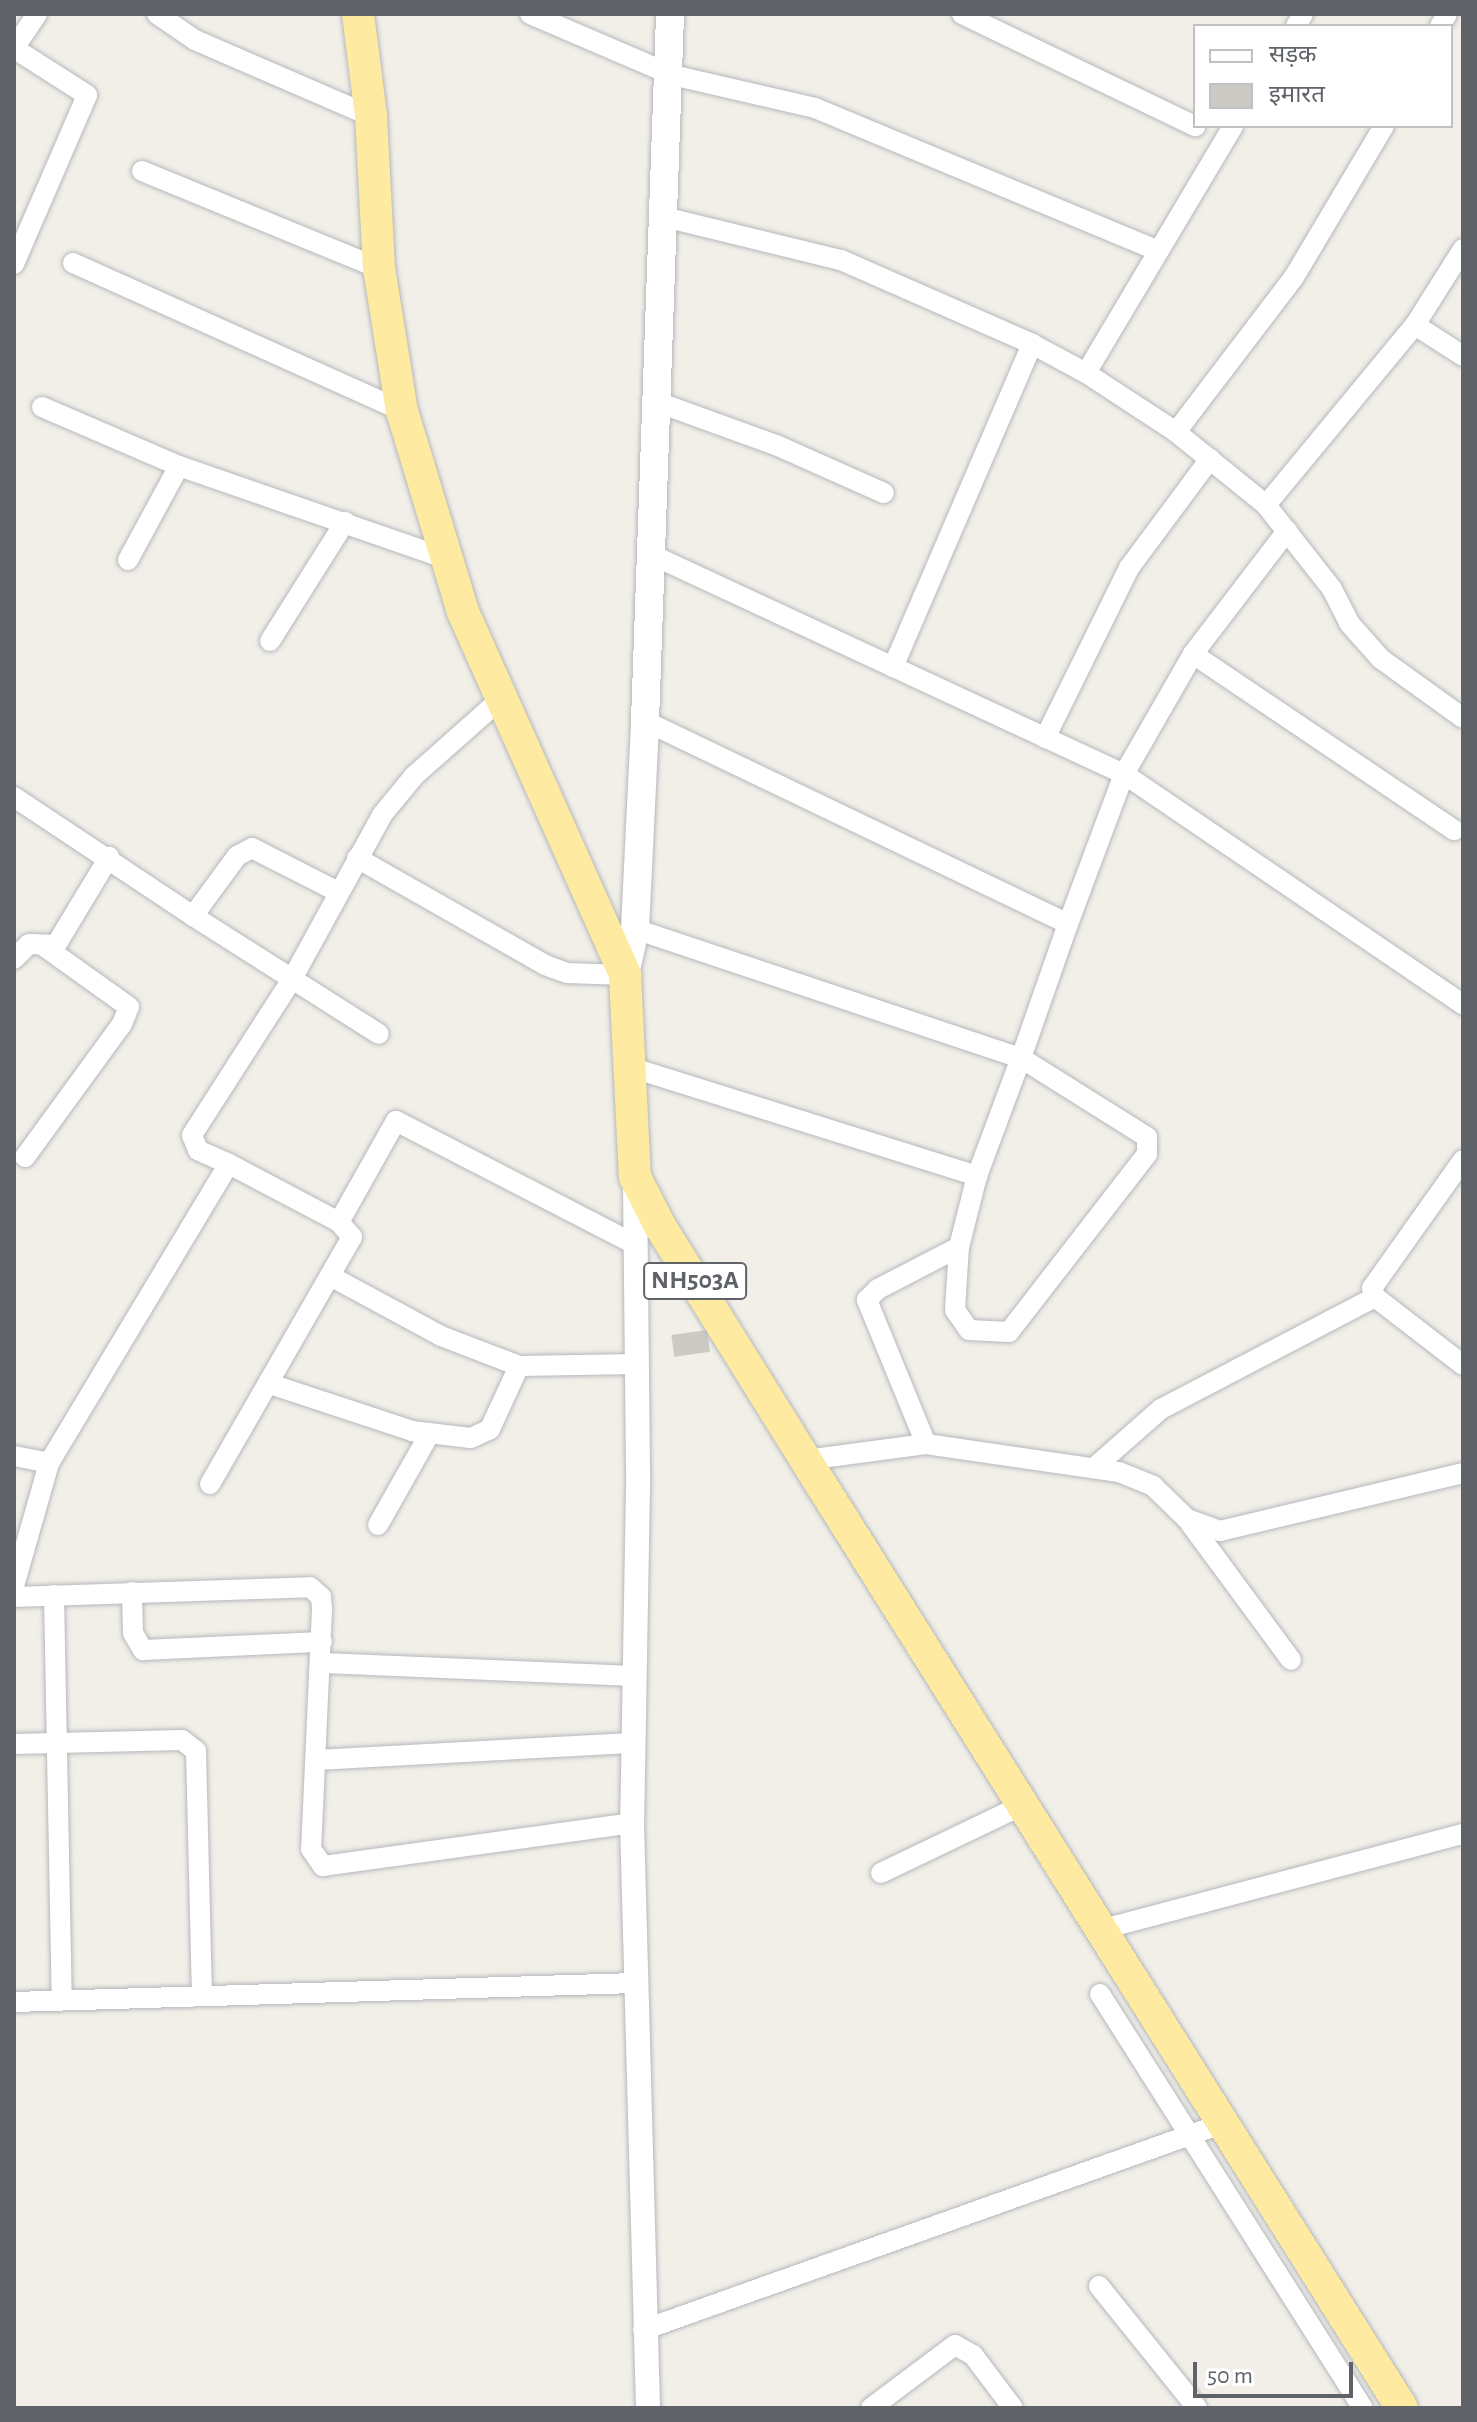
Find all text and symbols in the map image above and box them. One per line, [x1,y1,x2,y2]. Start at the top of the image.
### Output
legend [1193,24,1453,128]
text: सड़क [1269,43,1317,67]
text: इमारत [1269,83,1325,107]
road number: NH503A [643,1259,747,1303]
scale bar [1197,2346,1357,2396]
text: 50 m [1207,2364,1253,2388]

